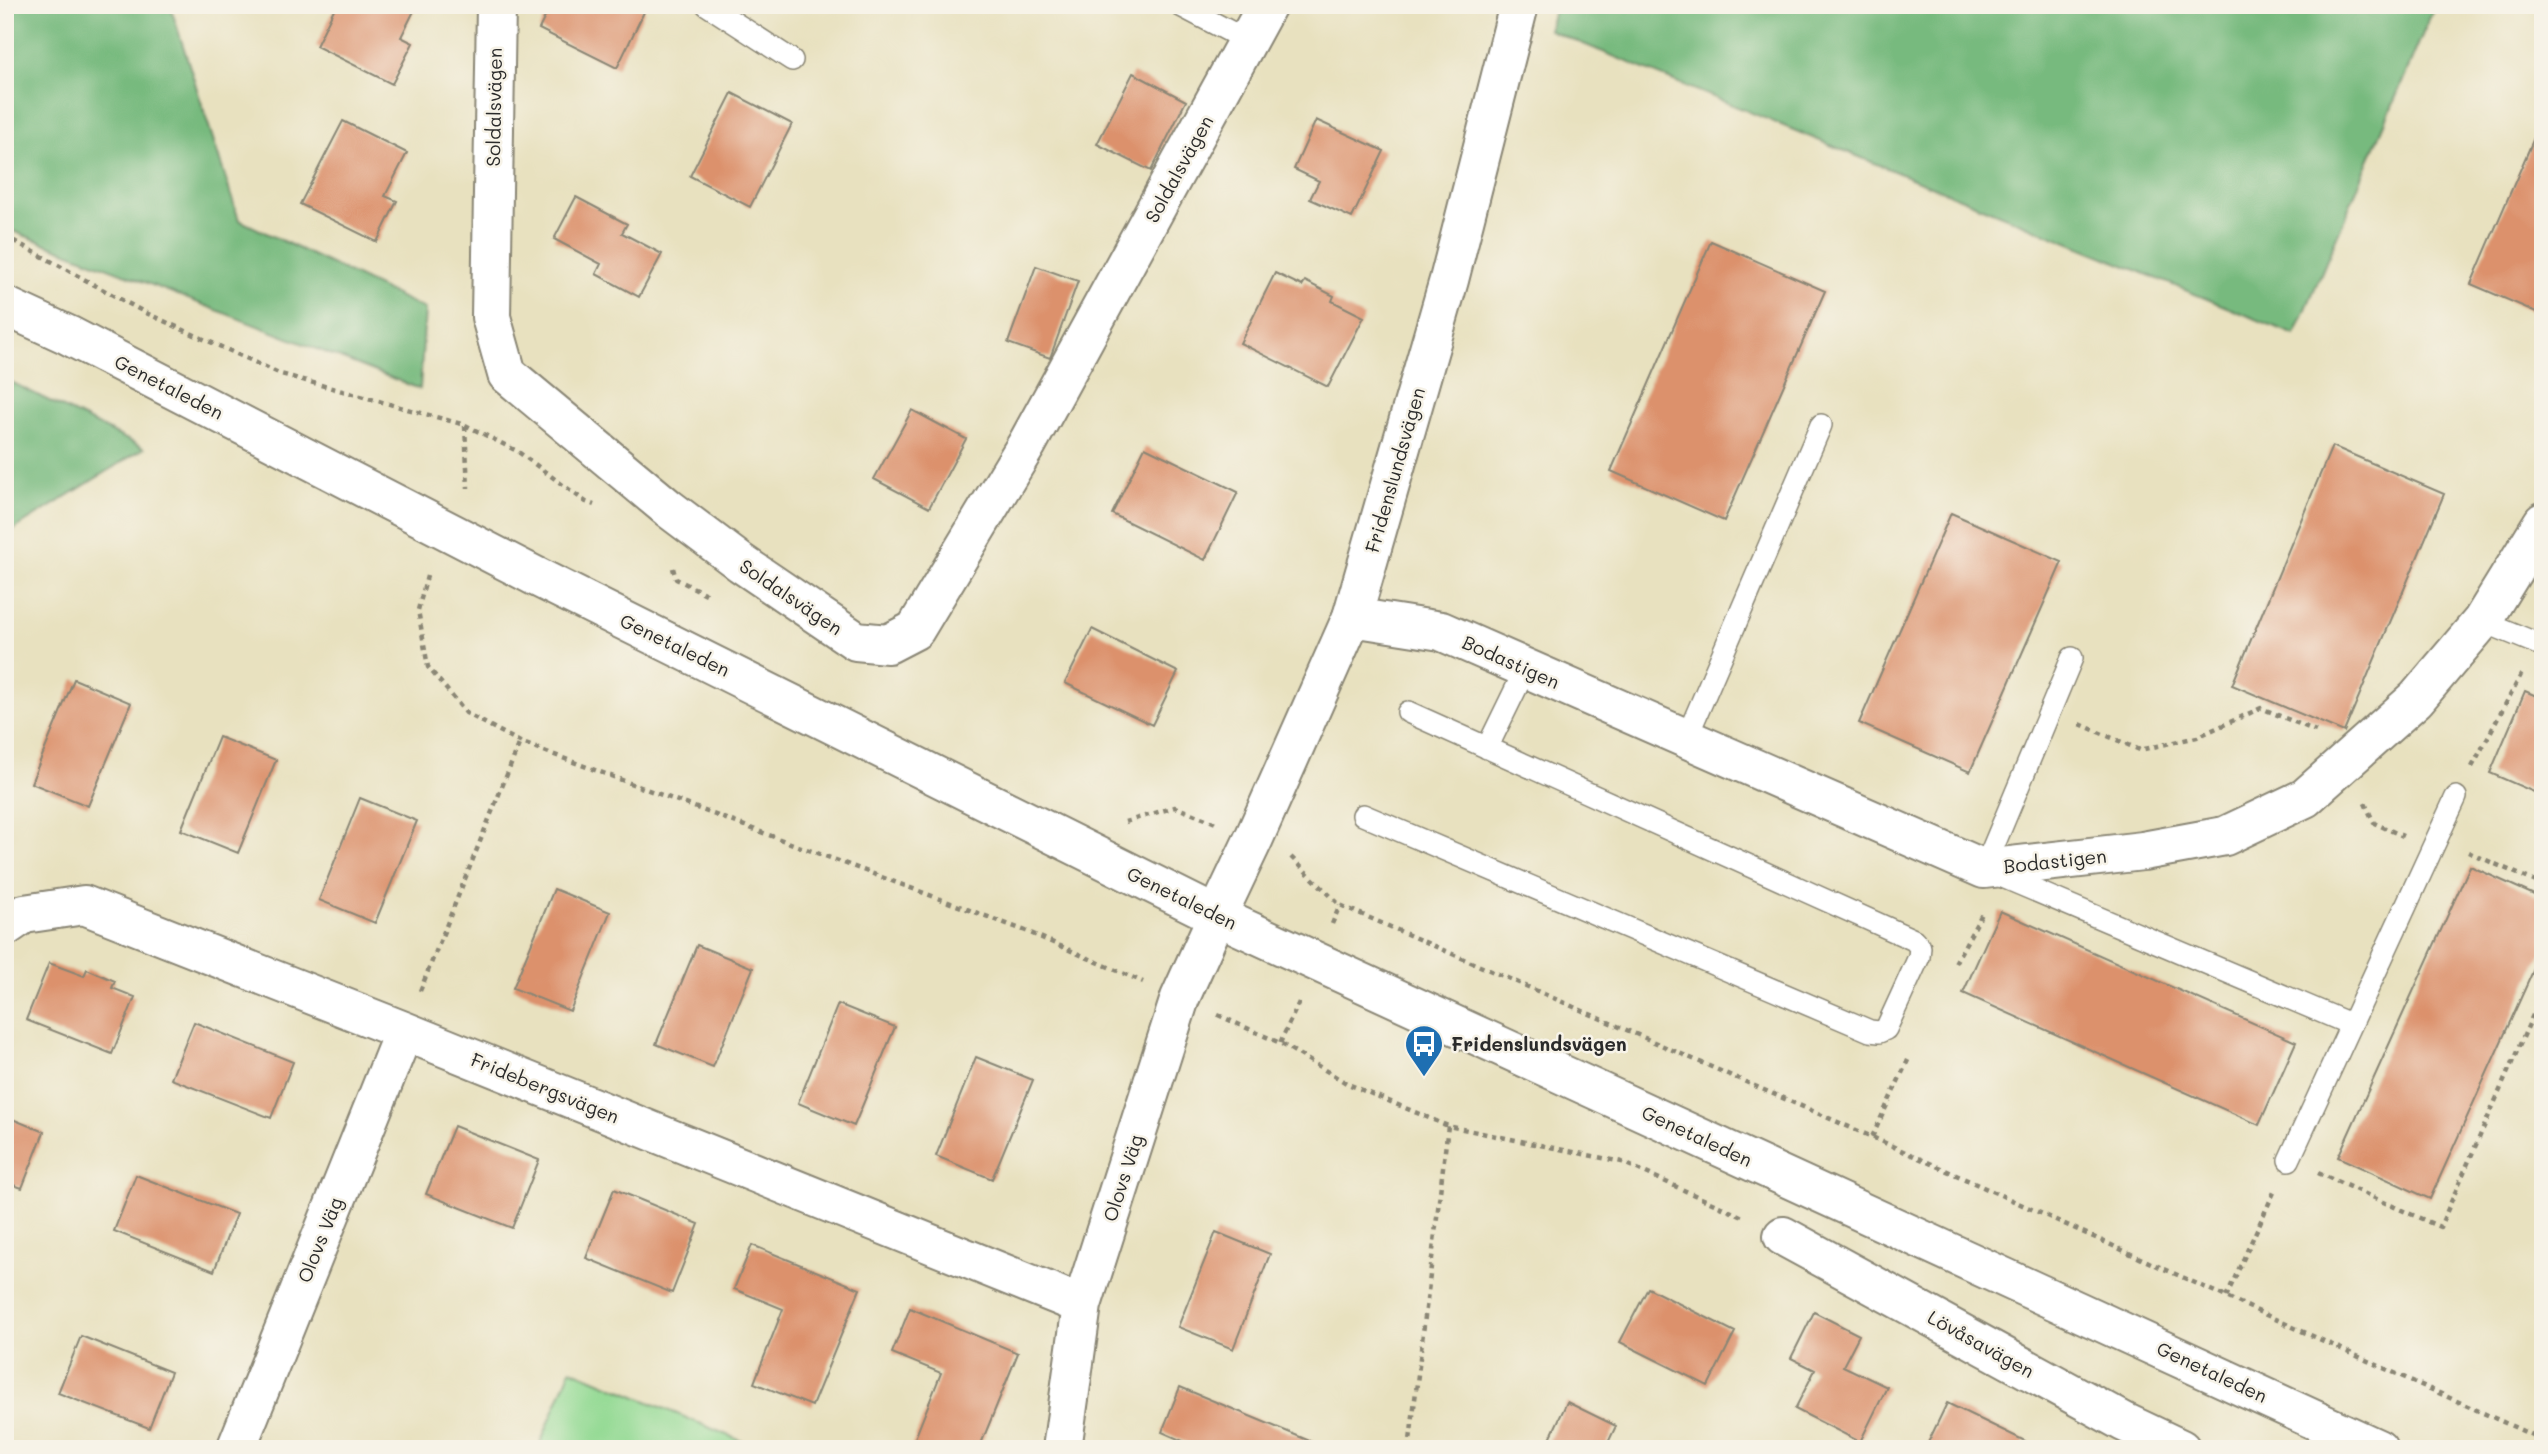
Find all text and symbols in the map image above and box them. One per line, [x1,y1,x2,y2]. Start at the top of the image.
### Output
street label: Soldalsvägen [480,47,507,167]
street label: Soldalsvägen [1139,111,1218,227]
street label: Genetaleden [110,348,228,425]
street label: Fridenslundsvägen [1359,384,1430,555]
street label: Soldalsvägen [735,553,848,640]
street label: Genetaleden [616,607,734,682]
street label: Bodastigen [1459,629,1564,694]
street label: Bodastigen [2002,843,2108,878]
street label: Genetaleden [1123,860,1241,935]
bus stop icon: Fridenslundsvägen [1403,1023,1445,1078]
place label: Fridenslundsvägen [1451,1031,1627,1056]
street label: Fridebergsvägen [467,1046,623,1129]
street label: Genetaleden [1638,1099,1757,1172]
street label: Olovs Väg [1097,1131,1148,1225]
street label: Olovs Väg [291,1193,348,1286]
street label: Lövåsavägen [1924,1304,2039,1383]
street label: Genetaleden [2153,1335,2272,1408]

